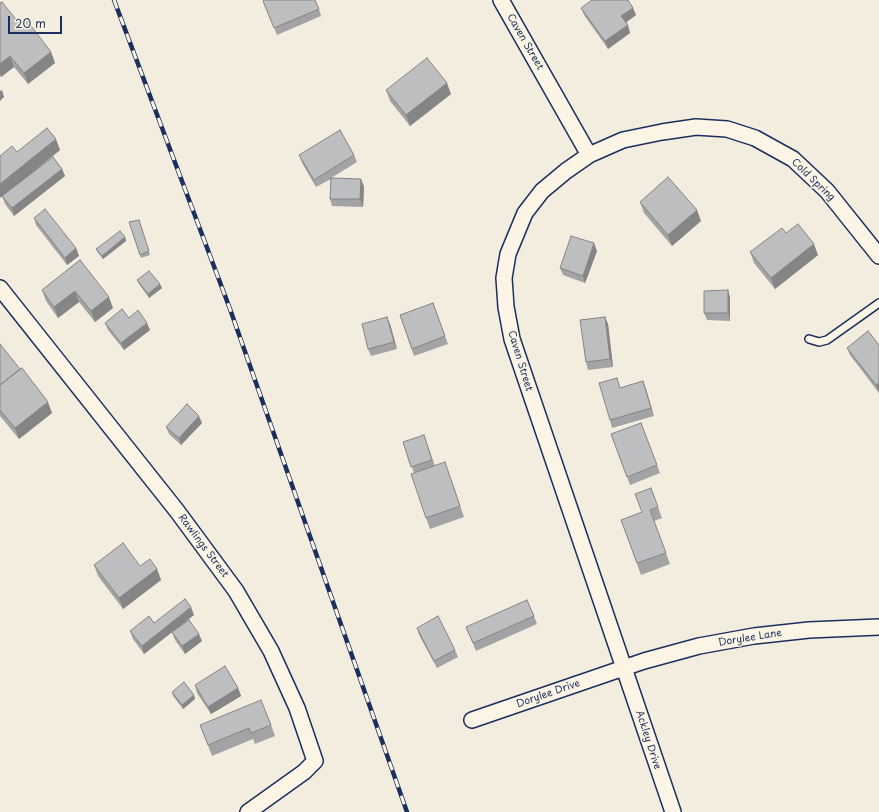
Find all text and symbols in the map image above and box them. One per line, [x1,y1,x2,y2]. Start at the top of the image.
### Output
scale bar [10,8,64,34]
street label: Caven Street [504,12,546,72]
text: 20 m [15,14,46,32]
street label: Cold Spring [789,156,837,204]
street label: Caven Street [505,329,535,393]
street label: Rawlings Street [175,512,231,580]
street label: Dorylee Lane [717,627,783,649]
street label: Dorylee Drive [515,677,581,711]
street label: Ackley Drive [633,709,663,771]

